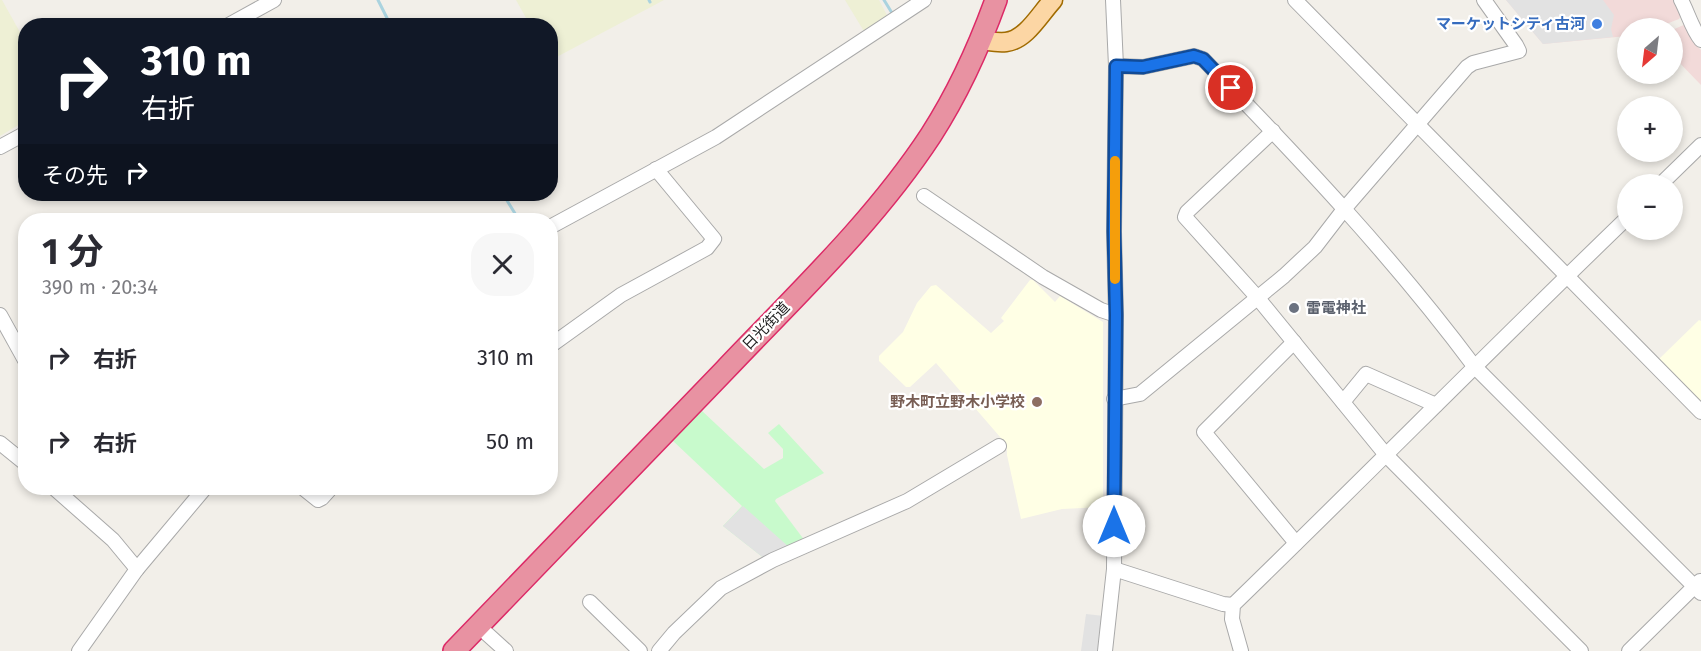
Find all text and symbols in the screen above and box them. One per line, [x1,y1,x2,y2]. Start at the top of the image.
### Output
place label: マーケットシティ古河 [1436,15,1585,33]
marker: マーケットシティ古河 [1590,17,1604,31]
north arrow [1617,18,1683,84]
map controls [1617,18,1683,240]
text: 310 m [141,36,251,86]
icon: right [42,42,120,120]
pin [1205,62,1256,113]
icon: arrive [1214,71,1247,104]
text: 右折 [141,93,195,125]
button: + [1617,96,1683,162]
icon: right [120,156,153,189]
text: その先 [42,162,108,189]
button: − [1617,174,1683,240]
text: 1 分 [42,230,103,274]
button: close [471,233,534,296]
text: 390 m · 20:34 [42,275,158,299]
street label: 日光街道 [739,298,793,354]
place label: 雷電神社 [1306,299,1366,317]
marker: 雷電神社 [1287,301,1301,315]
icon: right [42,341,75,374]
text: 310 m [477,344,534,371]
text: 右折 [93,346,137,373]
place label: 野木町立野木小学校 [890,393,1025,411]
marker: 野木町立野木小学校 [1030,395,1044,409]
icon: right [42,425,75,458]
text: 50 m [486,428,534,455]
text: 右折 [93,430,137,457]
position arrow [1082,494,1146,558]

